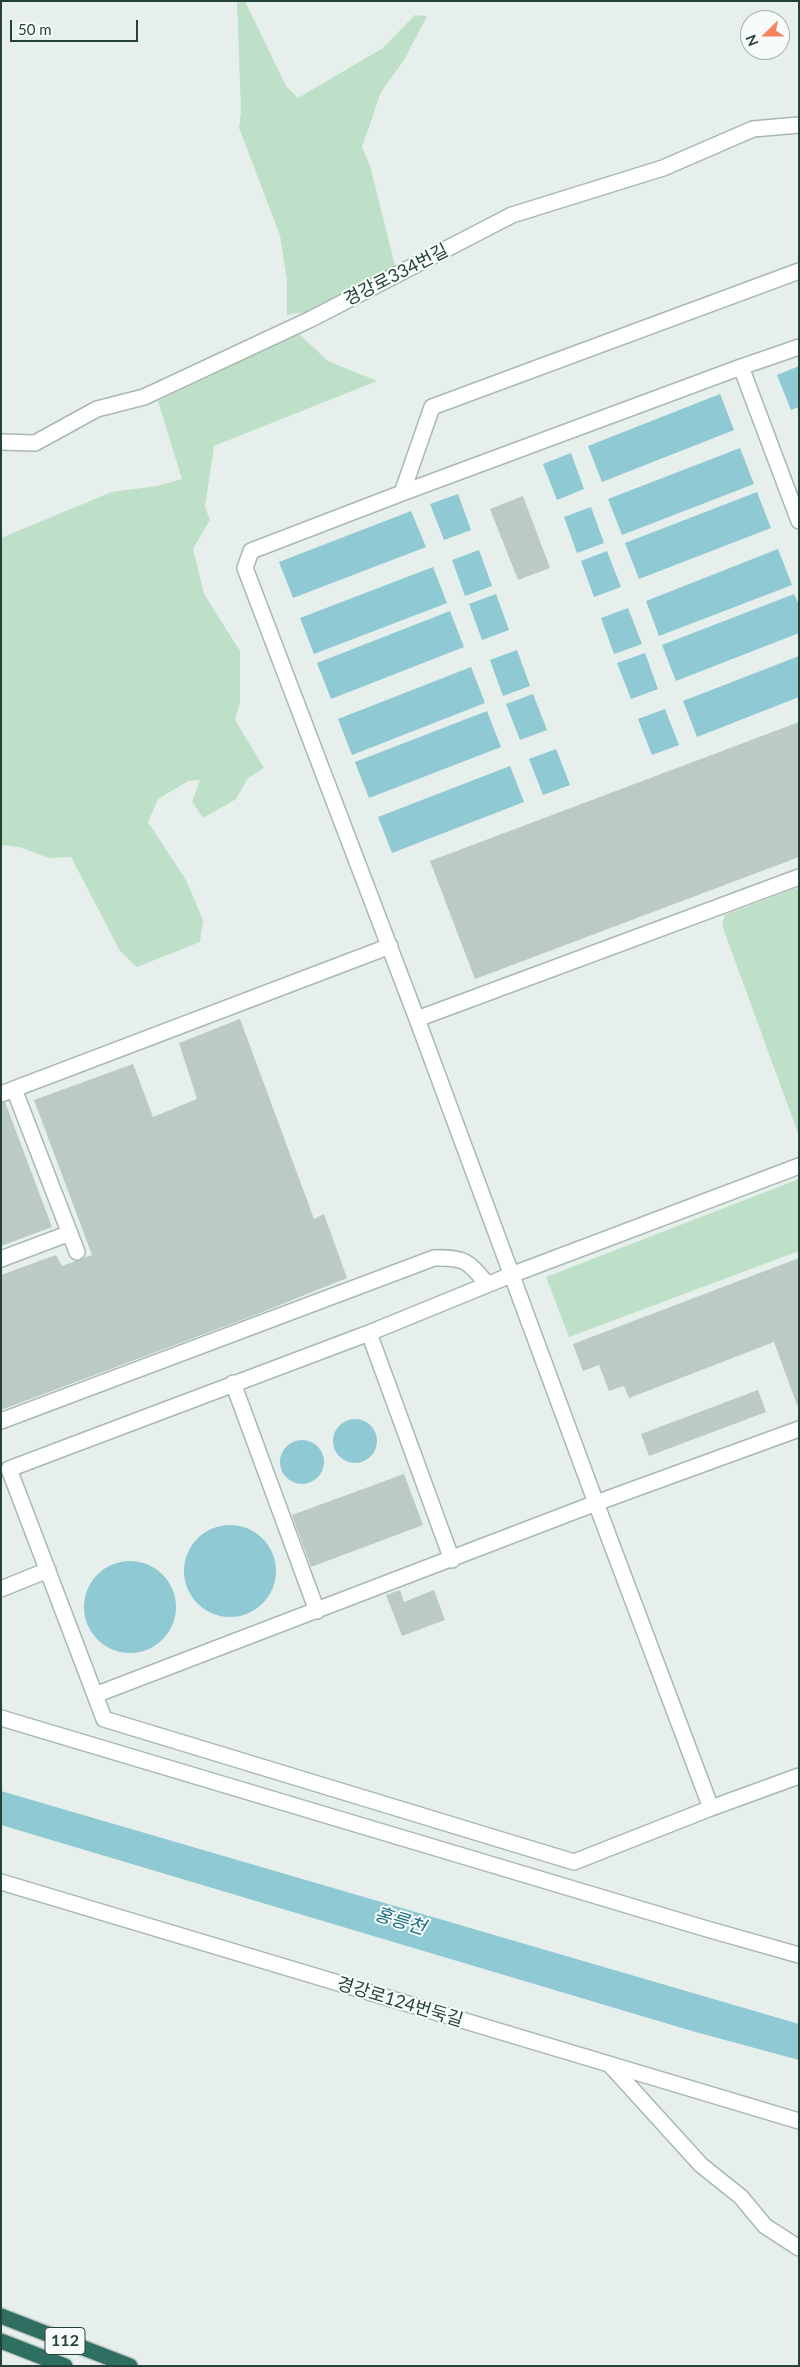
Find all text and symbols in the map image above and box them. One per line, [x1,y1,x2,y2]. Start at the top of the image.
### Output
scale bar [12,10,140,42]
north arrow [740,10,790,60]
text: 50 m [18,20,52,38]
text: N [742,32,761,49]
street label: 경강로334번길 [340,239,452,311]
water label: 홍릉천 [372,1902,428,1940]
street label: 경강로124번둑길 [334,1973,466,2031]
road number: 112 [45,2328,85,2354]

